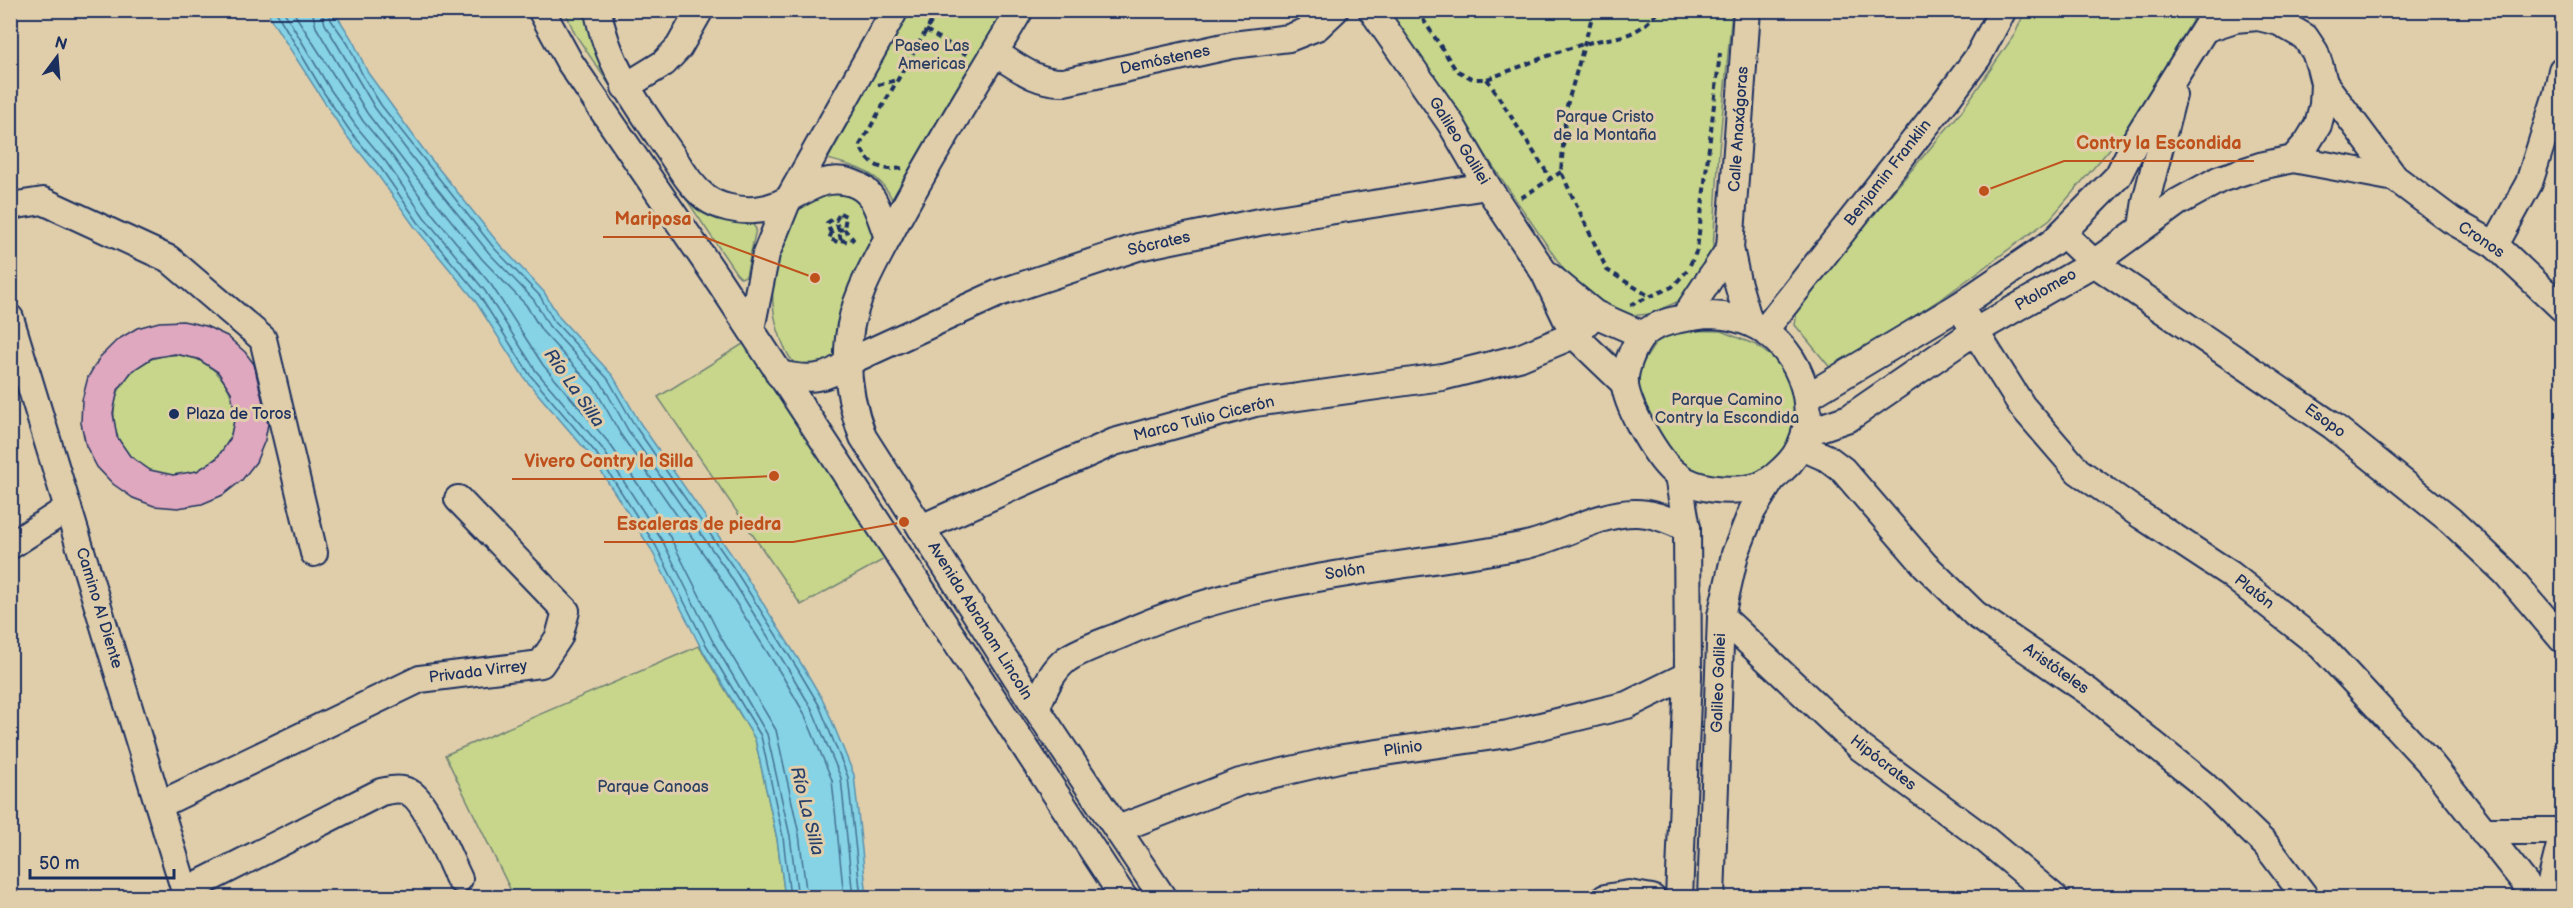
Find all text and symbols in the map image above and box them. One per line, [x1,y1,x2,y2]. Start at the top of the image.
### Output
north arrow [27,27,87,87]
text: N [52,33,69,55]
park label: Paseo Las Americas [895,37,970,74]
street label: Demóstenes [1118,41,1212,79]
street label: Calle Anaxágoras [1725,65,1753,192]
street label: Galileo Galilei [1425,94,1493,188]
park label: Parque Cristo de la Montaña [1553,108,1657,145]
street label: Benjamin Franklin [1841,116,1935,230]
callout: Contry la Escondida [2064,125,2254,161]
text: Contry la Escondida [2076,133,2242,154]
callout: Mariposa [603,201,704,237]
text: Mariposa [614,209,692,230]
street label: Cronos [2454,218,2508,262]
street label: Sócrates [1126,228,1192,260]
street label: Ptolomeo [2012,265,2080,315]
water label: Río La Silla [539,345,609,431]
park label: Parque Camino Contry la Escondida [1655,391,1799,428]
street label: Marco Tulio Cicerón [1132,392,1276,446]
street label: Esopo [2301,400,2349,442]
place label: Plaza de Toros [186,405,291,424]
marker: Plaza de Toros [167,407,181,421]
callout: Vivero Contry la Silla [512,443,705,479]
text: Vivero Contry la Silla [524,451,694,472]
callout: Escaleras de piedra [604,506,793,542]
text: Escaleras de piedra [617,514,781,535]
street label: Avenida Abraham Lincoln [924,539,1036,703]
street label: Camino Al Diente [72,545,127,671]
street label: Solón [1324,559,1366,585]
street label: Platón [2230,571,2278,613]
street label: Galileo Galilei [1708,633,1730,733]
street label: Aristóteles [2020,640,2092,698]
street label: Privada Virrey [428,656,529,687]
street label: Hipócrates [1846,731,1920,795]
street label: Plinio [1382,737,1424,761]
water label: Río La Silla [786,764,828,858]
park label: Parque Canoas [597,778,709,797]
scale bar [30,842,174,880]
text: 50 m [39,853,80,874]

